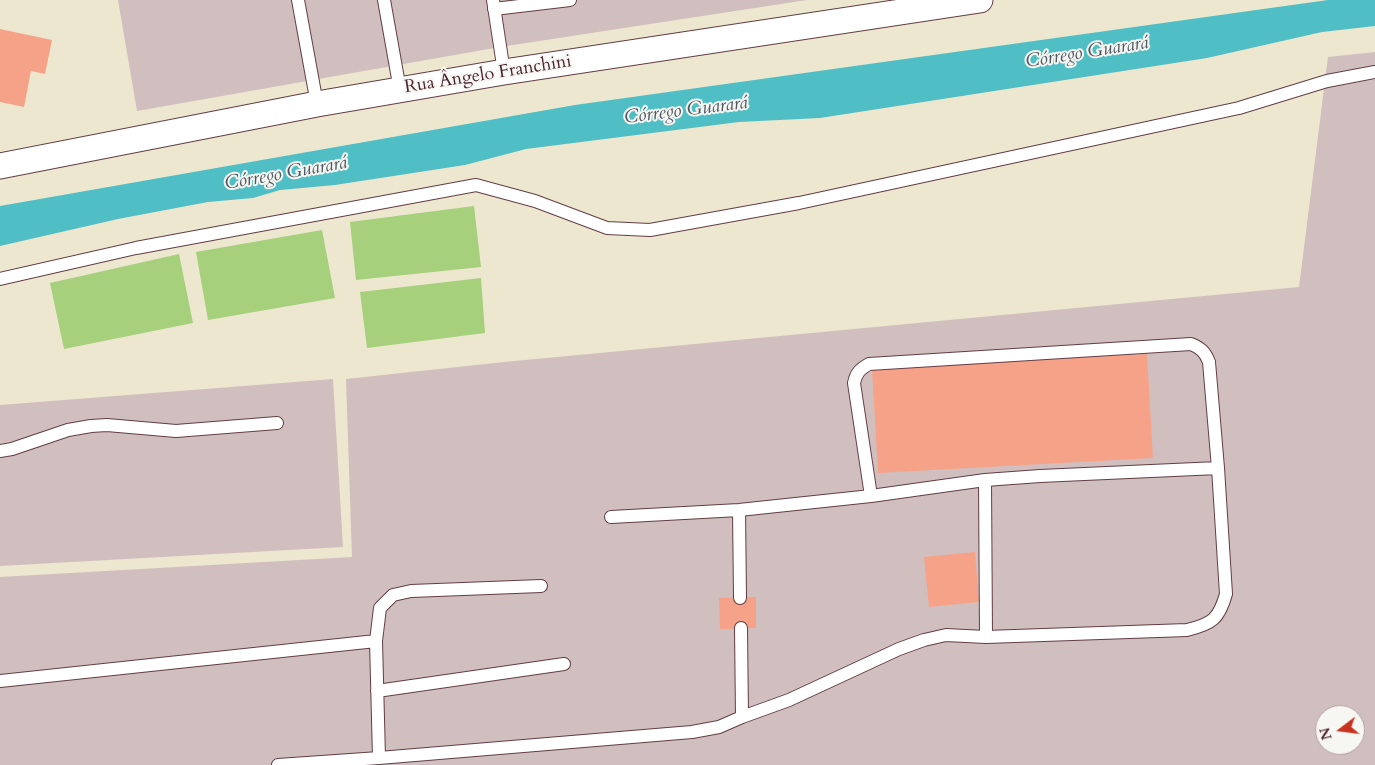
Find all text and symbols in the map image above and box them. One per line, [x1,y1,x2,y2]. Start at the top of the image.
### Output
water label: Córrego Guarará [1024,32,1150,74]
street label: Rua Ângelo Franchini [403,51,573,99]
water label: Córrego Guarará [623,92,749,130]
water label: Córrego Guarará [223,152,349,196]
north arrow [1315,705,1365,755]
text: N [1315,725,1337,742]

